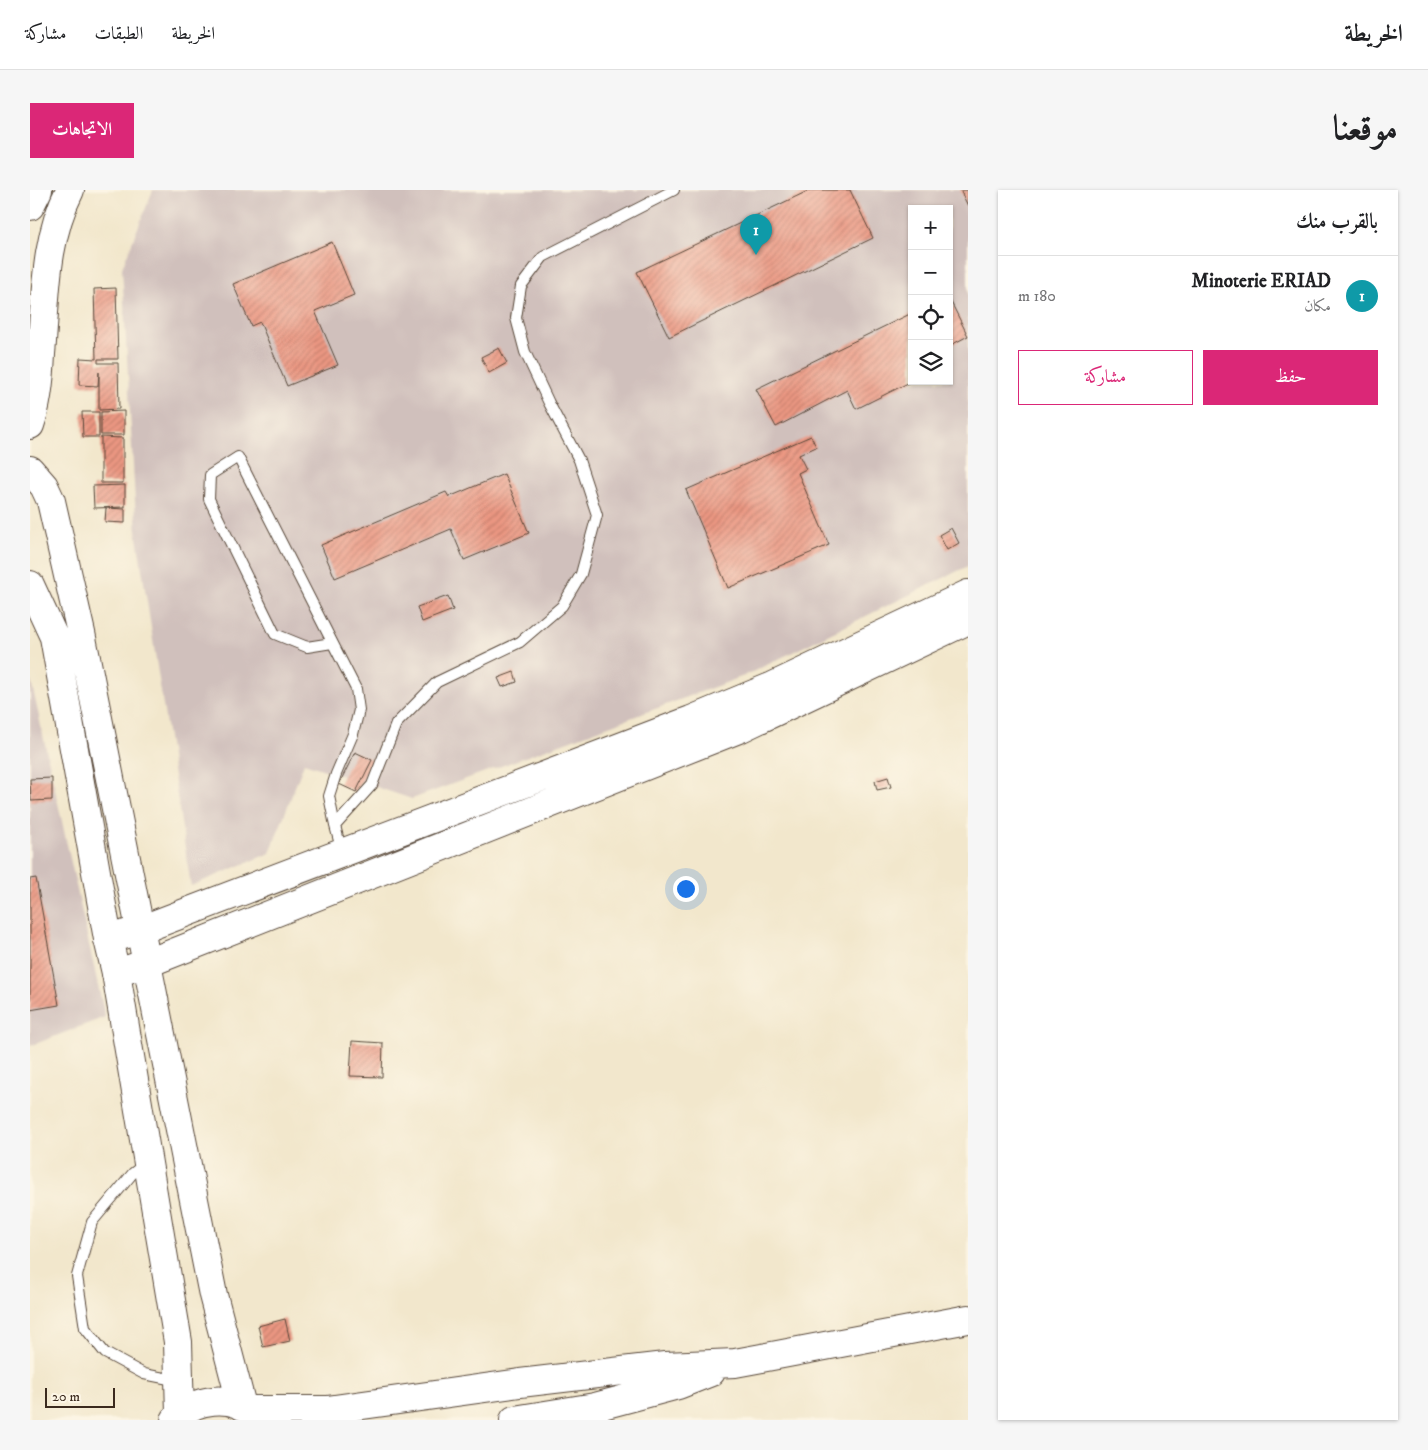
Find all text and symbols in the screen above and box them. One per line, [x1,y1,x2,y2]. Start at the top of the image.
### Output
text: الخريطة [1345,19,1403,49]
text: مشاركة [25,23,66,45]
text: الطبقات [94,23,143,45]
text: الخريطة [171,23,215,45]
button: الاتجاهات [30,103,134,158]
text: موقعنا [1333,107,1398,151]
map controls [908,205,953,385]
button: + [908,205,953,250]
text: بالقرب منك [1296,209,1378,235]
pin: 1 [740,214,772,255]
button: − [908,250,953,295]
text: Minoterie ERIAD [1192,270,1331,293]
text: 180 m [1018,286,1056,306]
text: 1 [1359,286,1365,306]
button: locate [908,295,953,340]
text: مكان [1304,296,1331,316]
button: layers [908,340,953,385]
button: مشاركة [1018,350,1193,405]
button: حفظ [1203,350,1378,405]
your location [673,876,699,902]
scale bar [45,1385,115,1408]
text: 20 m [52,1388,80,1406]

